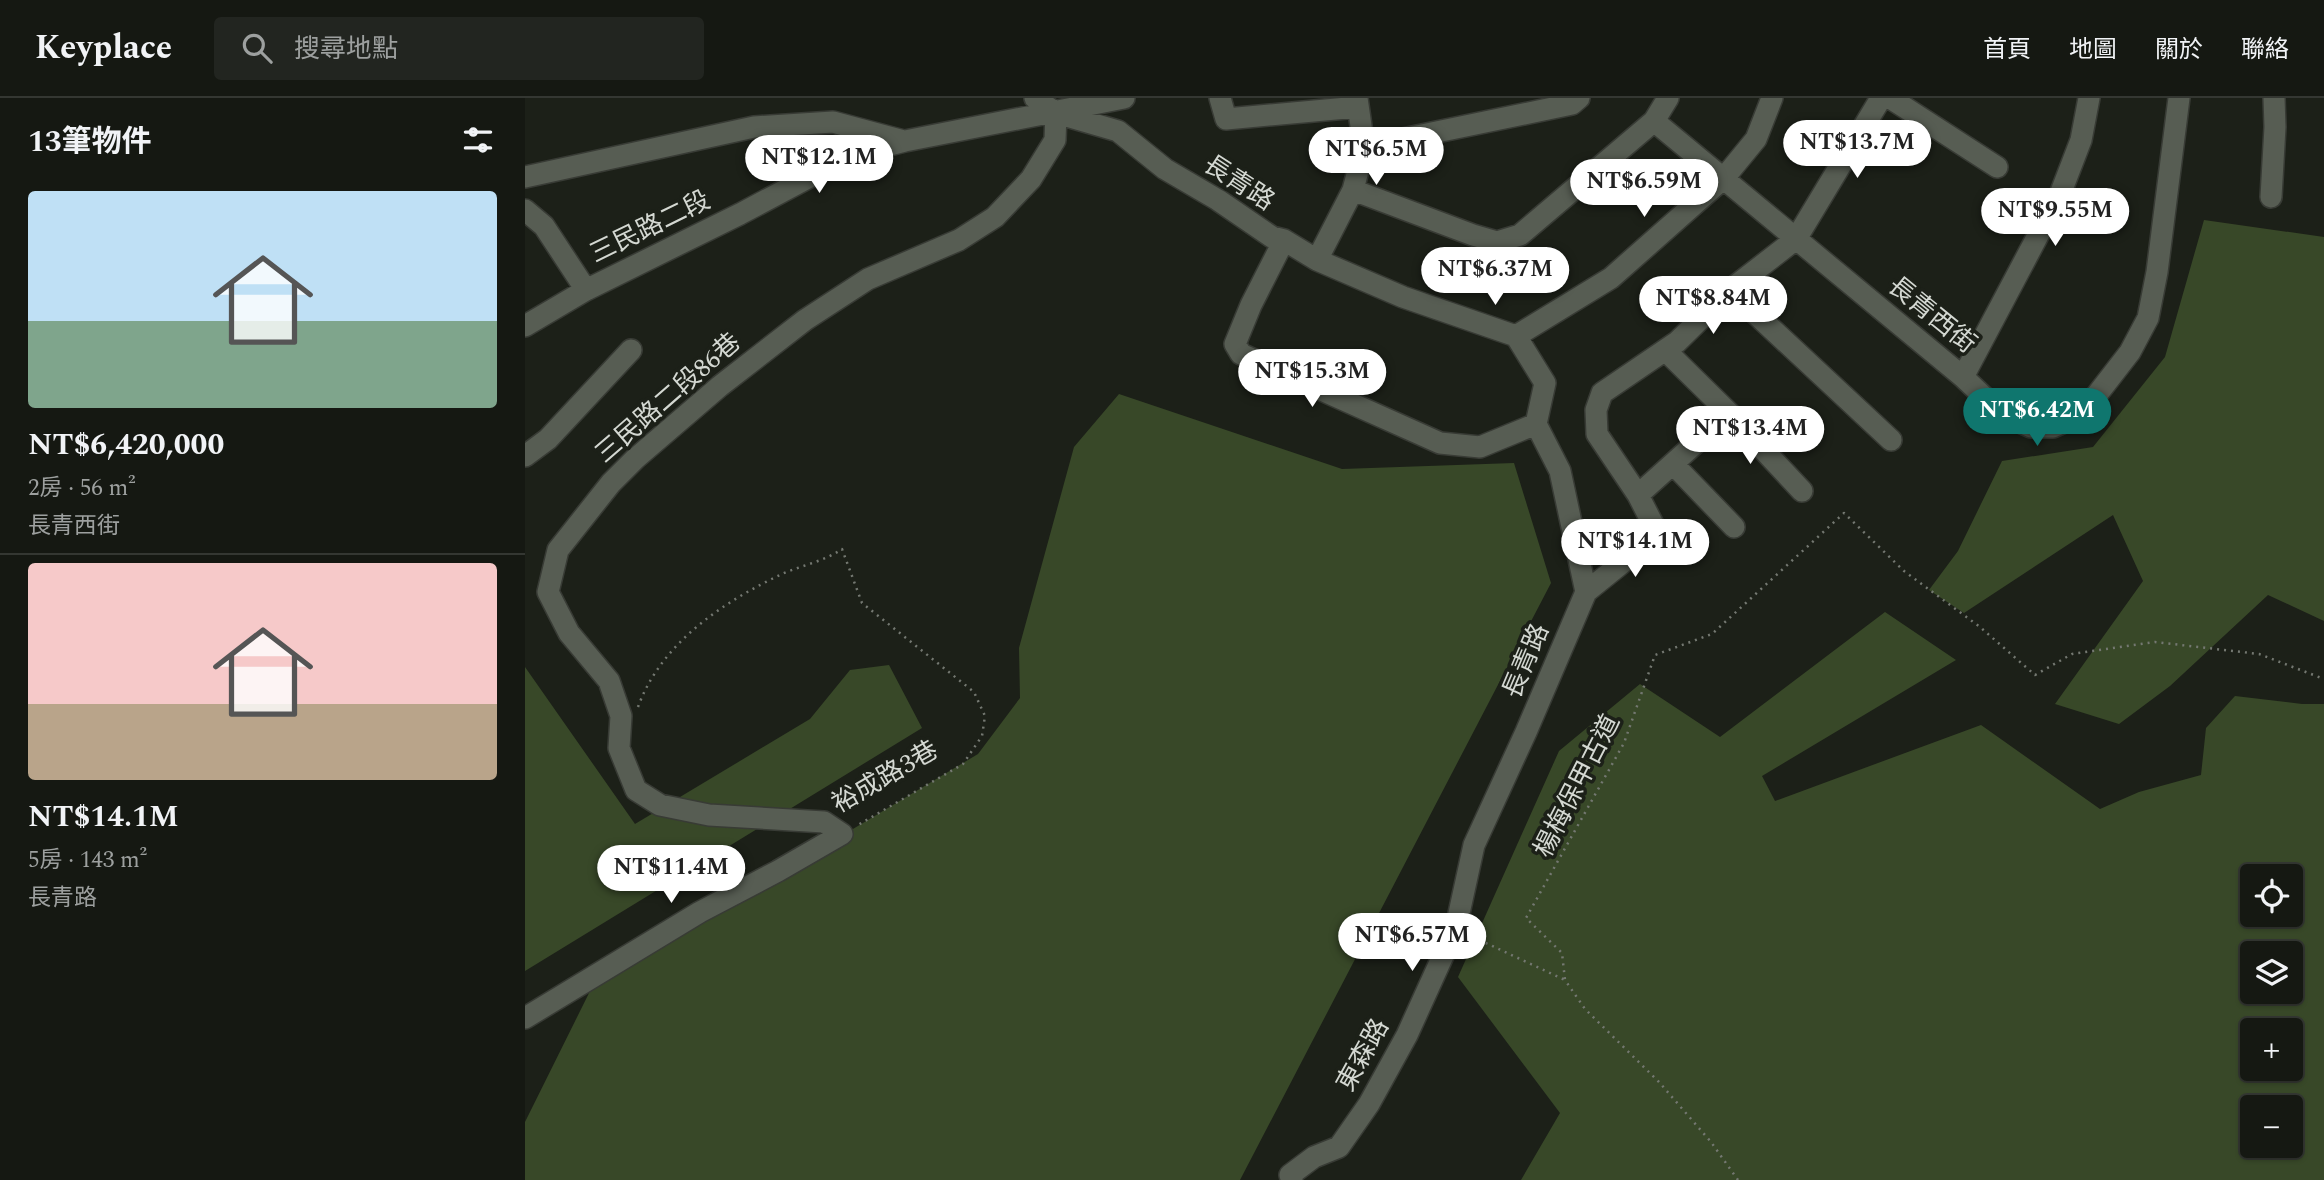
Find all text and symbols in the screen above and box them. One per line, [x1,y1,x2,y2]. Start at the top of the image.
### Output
search box [214,17,704,80]
text: Keyplace [35,23,172,73]
icon: search [238,29,276,67]
text: 搜尋地點 [294,29,398,69]
text: 首頁 [1983,32,2031,68]
text: 地圖 [2069,32,2117,68]
text: 關於 [2155,32,2203,68]
text: 聯絡 [2241,32,2289,68]
text: 13筆物件 [28,119,152,165]
pin: NT$13.7M [1785,120,1929,180]
icon: filters [459,121,497,159]
text: NT$13.7M [1799,125,1915,160]
pin: NT$6.5M [1311,127,1441,187]
text: NT$6.5M [1325,132,1427,167]
pin: NT$12.1M [747,136,891,195]
text: NT$12.1M [761,140,877,175]
street label: 長青路 [1195,145,1283,221]
pin: NT$6.59M [1572,159,1716,219]
text: NT$6.59M [1586,164,1702,199]
street label: 三民路二段 [583,181,717,273]
pin: NT$9.55M [1983,188,2127,248]
text: NT$9.55M [1997,193,2113,228]
icon: home [200,237,326,363]
pin: NT$6.37M [1423,248,1567,307]
text: NT$6.37M [1437,252,1553,287]
street label: 長青西街 [1879,267,1985,363]
pin: NT$8.84M [1641,276,1785,336]
text: NT$8.84M [1655,281,1771,316]
street label: 三民路二段86巷 [586,323,750,473]
pin: NT$15.3M [1240,350,1384,409]
text: NT$15.3M [1254,354,1370,389]
pin: NT$6.42M [1965,388,2109,448]
text: NT$6.42M [1979,393,2095,428]
pin: NT$13.4M [1678,406,1822,466]
text: NT$13.4M [1692,411,1808,446]
text: NT$6,420,000 [28,422,224,468]
text: 2房 · 56 m² [28,471,136,506]
text: 長青西街 [28,509,120,544]
pin: NT$14.1M [1563,519,1707,579]
text: NT$14.1M [1577,524,1693,559]
icon: home [200,609,326,735]
street label: 長青路 [1492,617,1560,705]
street label: 楊梅保甲古道 [1524,707,1630,865]
street label: 裕成路3巷 [824,730,946,824]
text: NT$14.1M [28,794,179,840]
text: 5房 · 143 m² [28,843,147,878]
pin: NT$11.4M [599,846,743,905]
text: NT$11.4M [613,850,729,885]
map controls [2240,864,2303,1158]
button: locate [2240,864,2303,927]
text: 長青路 [28,881,97,916]
pin: NT$6.57M [1340,914,1484,973]
text: NT$6.57M [1354,918,1470,953]
button: layers [2240,941,2303,1004]
street label: 東森路 [1327,1011,1399,1099]
button: + [2240,1018,2303,1081]
button: − [2240,1095,2303,1158]

